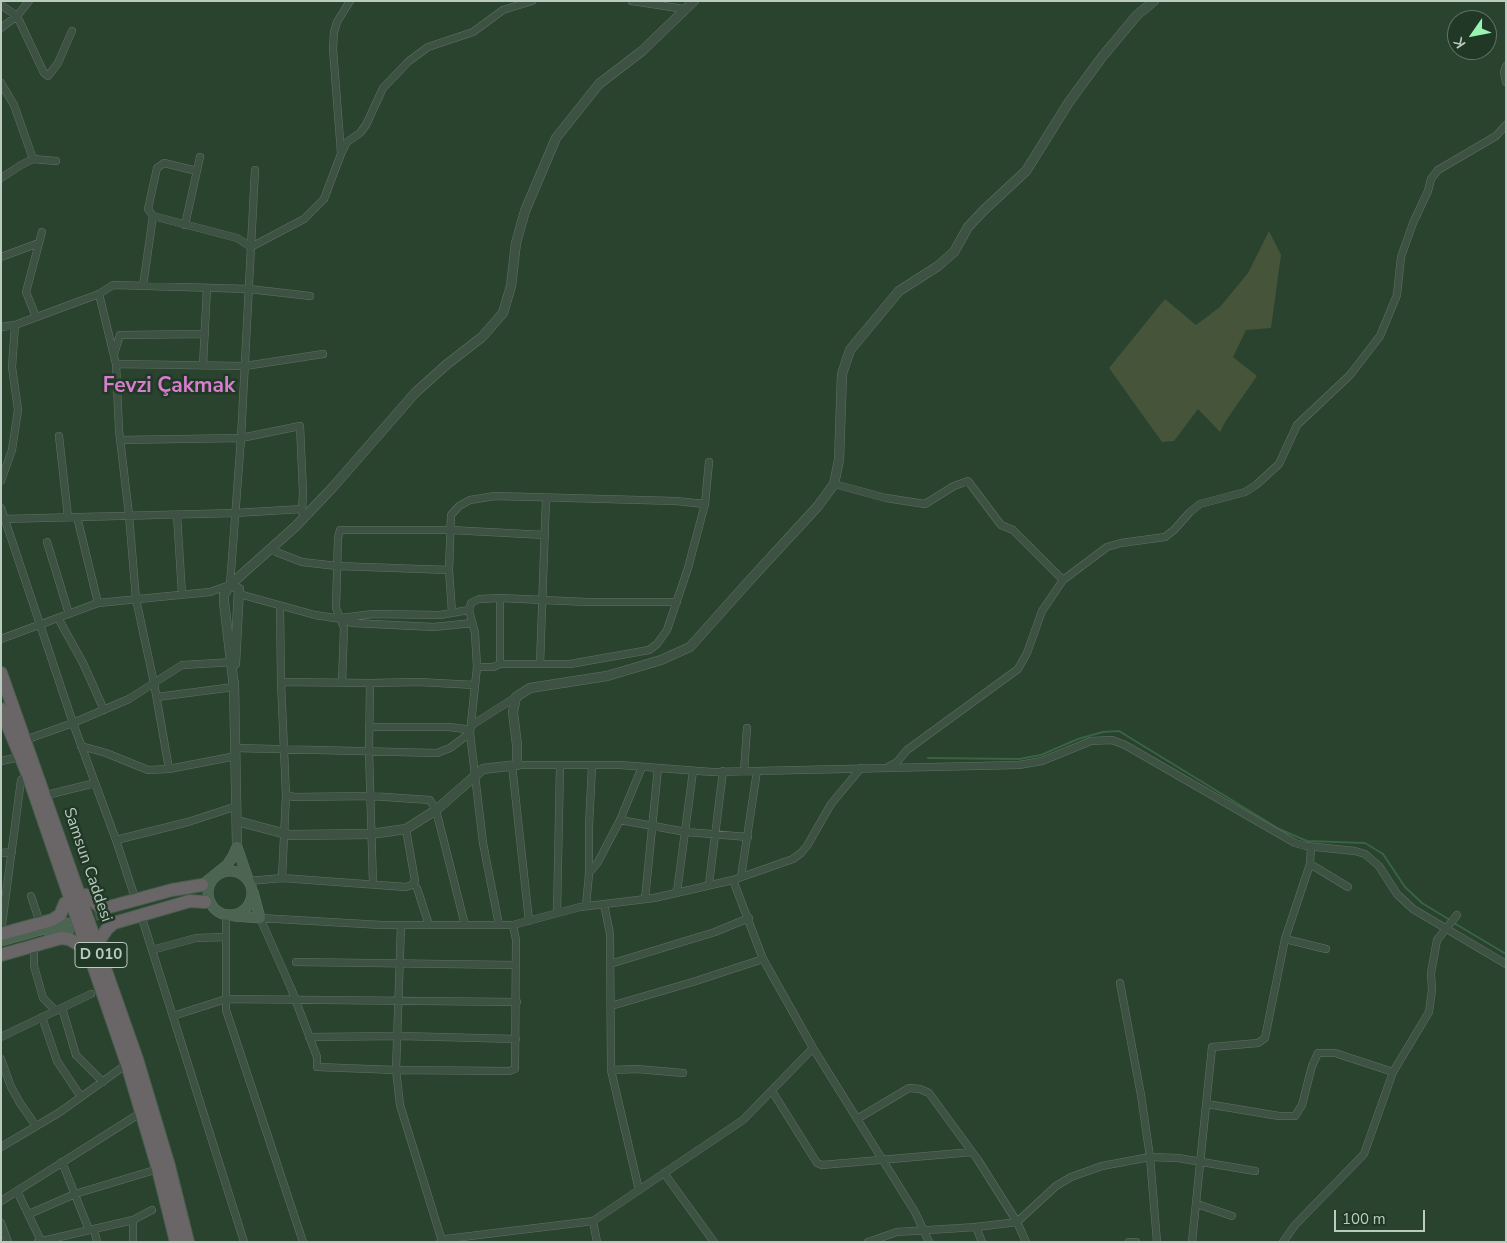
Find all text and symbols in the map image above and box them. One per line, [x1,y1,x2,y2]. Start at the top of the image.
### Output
north arrow [1447,10,1497,60]
text: K [1449,34,1470,52]
district label: Fevzi Çakmak [103,374,235,400]
street label: Samsun Caddesi [58,805,116,925]
road number: D 010 [75,942,127,968]
scale bar [1337,1200,1428,1232]
text: 100 m [1342,1209,1386,1229]

